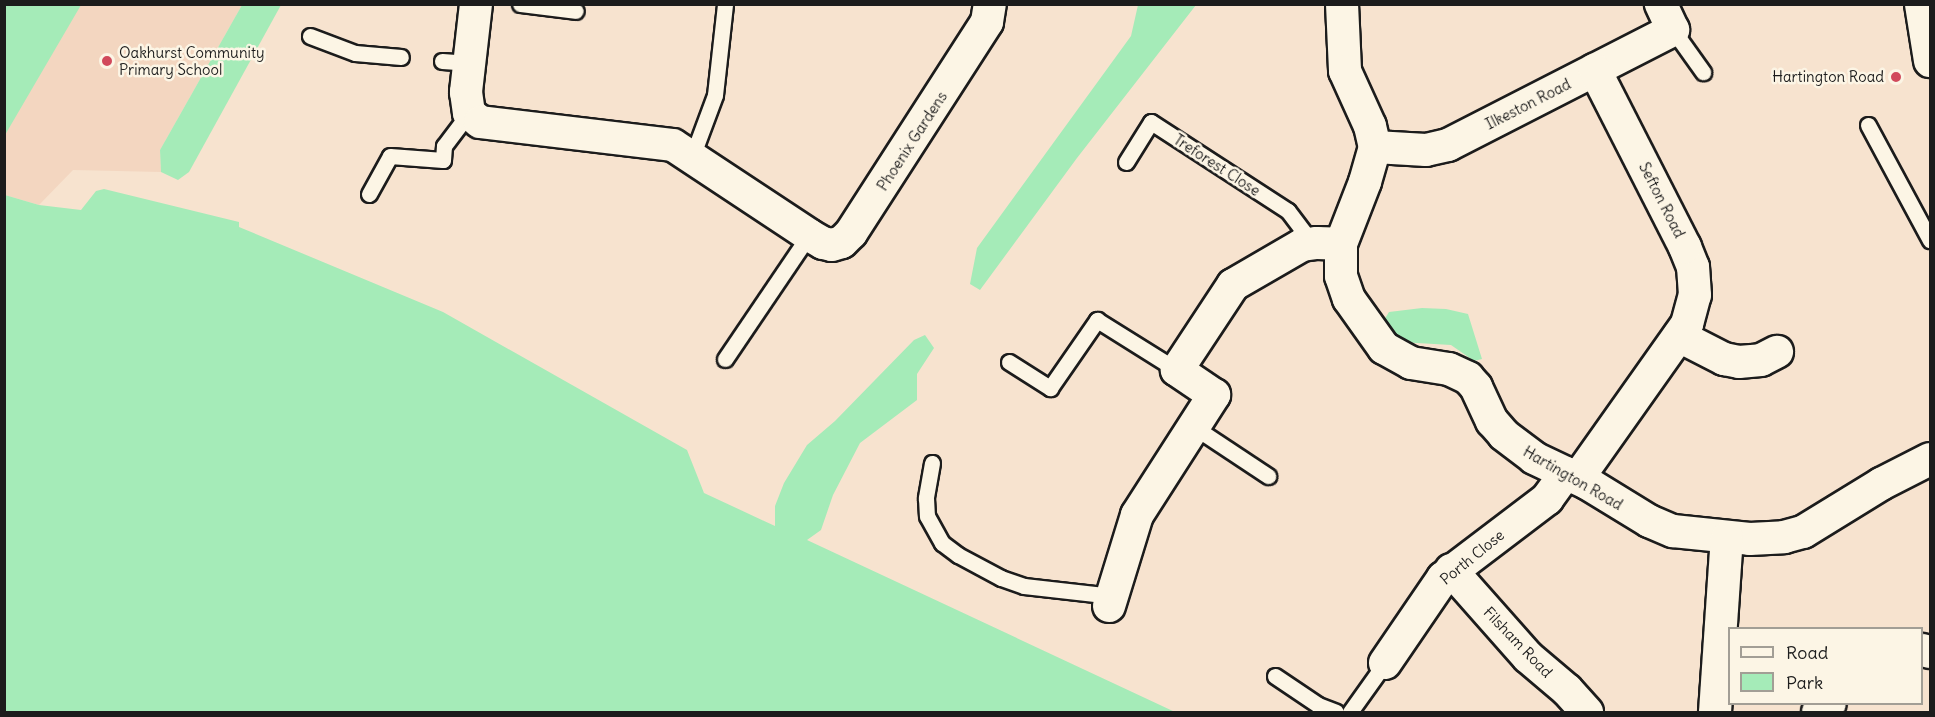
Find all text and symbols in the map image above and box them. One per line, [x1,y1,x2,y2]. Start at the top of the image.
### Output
place label: Oakhurst Community Primary School [119,43,264,78]
marker: Oakhurst Community Primary School [100,54,114,68]
place label: Hartington Road [1772,68,1884,86]
marker: Hartington Road [1889,70,1903,84]
street label: Ilkeston Road [1482,75,1574,133]
street label: Phoenix Gardens [873,88,951,194]
street label: Treforest Close [1170,130,1264,200]
street label: Sefton Road [1635,159,1689,241]
street label: Hartington Road [1520,442,1626,514]
street label: Porth Close [1436,526,1508,588]
street label: Filsham Road [1480,603,1556,681]
legend [1728,627,1923,705]
text: Road [1786,641,1828,664]
text: Park [1786,671,1823,694]

